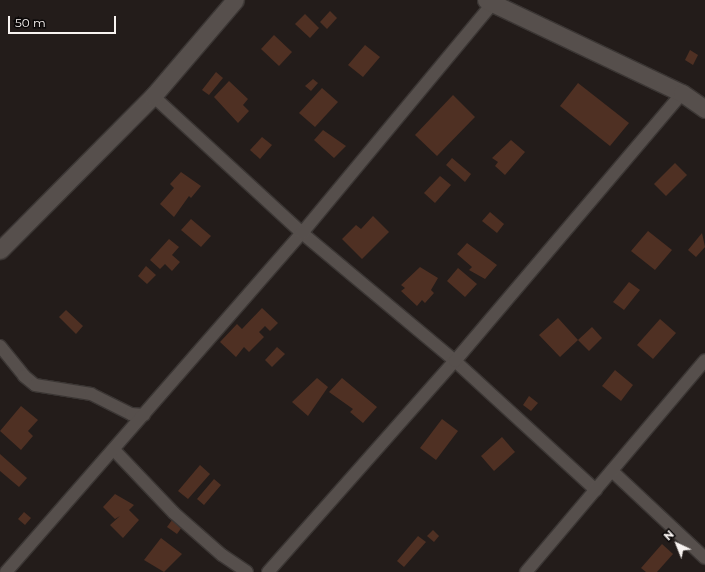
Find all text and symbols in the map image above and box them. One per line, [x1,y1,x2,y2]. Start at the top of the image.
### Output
scale bar [10,8,118,34]
text: 50 m [15,15,46,30]
north arrow [657,524,697,564]
text: N [661,527,677,543]

